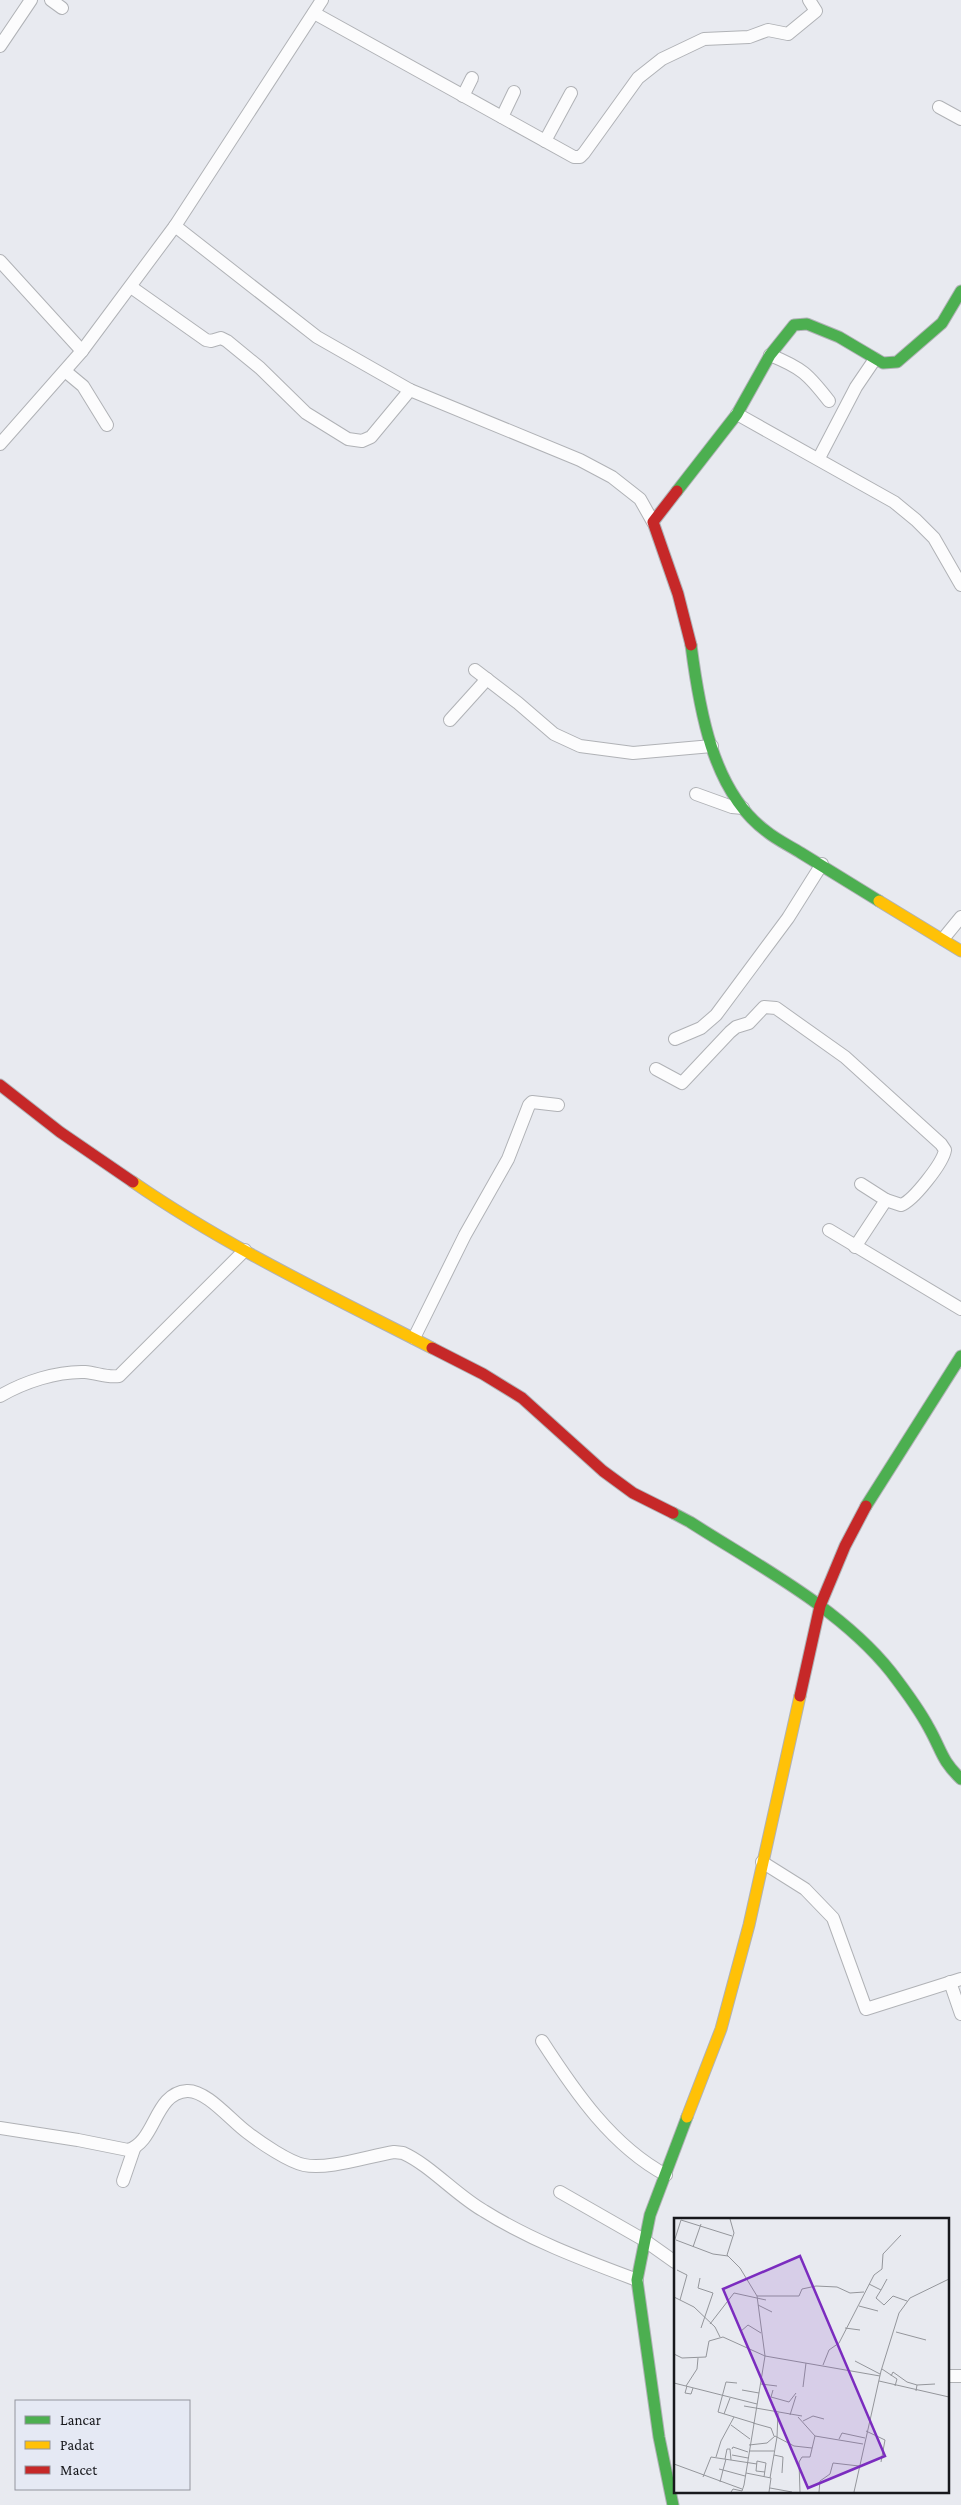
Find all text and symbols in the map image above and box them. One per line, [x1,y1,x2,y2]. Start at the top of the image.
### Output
inset map [674,2218,948,2492]
legend [15,2400,190,2490]
text: Lancar [60,2412,102,2428]
text: Padat [60,2437,95,2453]
text: Macet [60,2462,98,2478]

